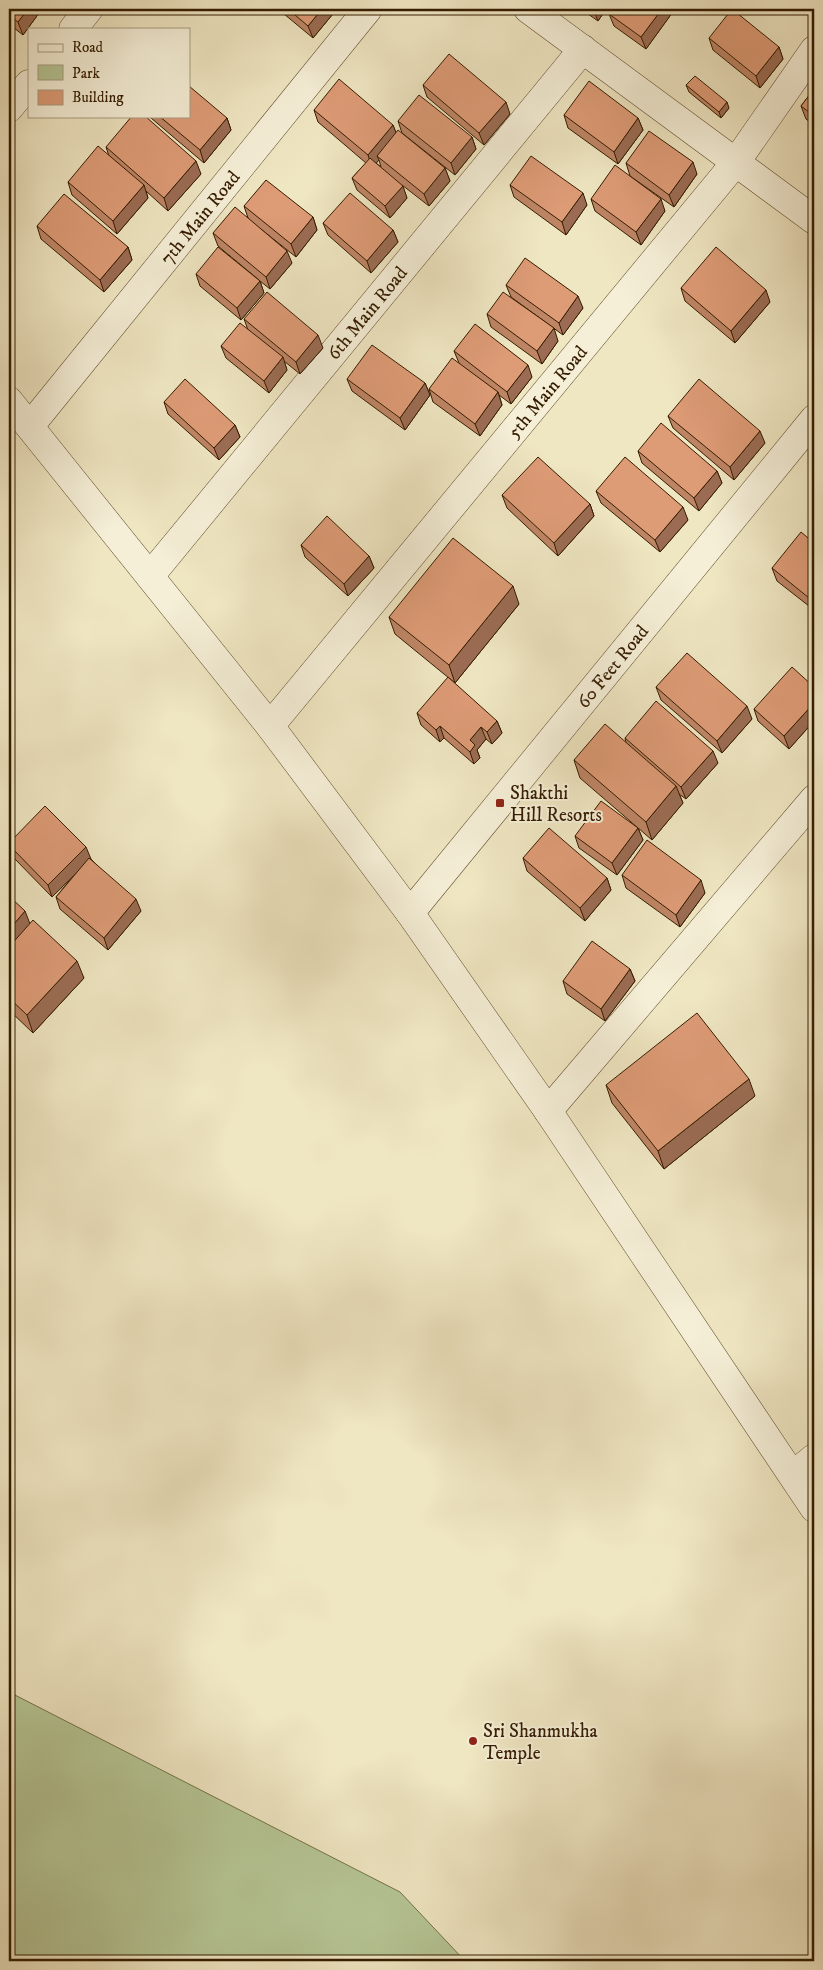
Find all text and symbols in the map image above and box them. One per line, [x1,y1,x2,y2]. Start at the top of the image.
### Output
legend [28,28,190,118]
text: Road [72,38,104,57]
text: Park [72,64,101,83]
text: Building [72,88,124,107]
street label: 7th Main Road [156,166,246,269]
street label: 6th Main Road [323,262,413,365]
street label: 5th Main Road [503,341,593,443]
street label: 60 Feet Road [572,620,654,713]
place label: Shakthi Hill Resorts [510,782,602,827]
marker: Shakthi Hill Resorts [494,797,506,809]
place label: Sri Shanmukha Temple [483,1720,598,1765]
marker: Sri Shanmukha Temple [467,1735,479,1747]

